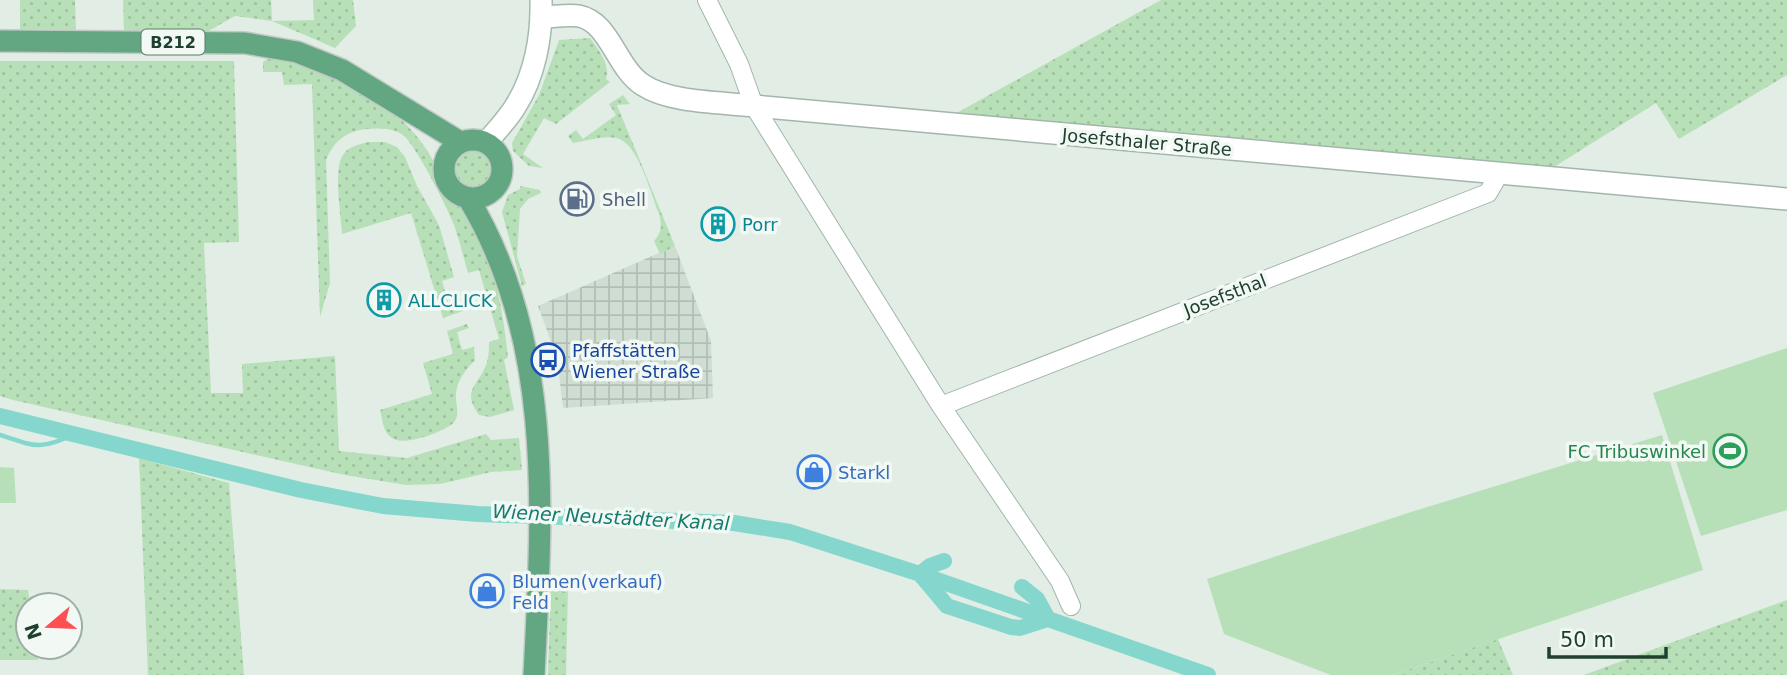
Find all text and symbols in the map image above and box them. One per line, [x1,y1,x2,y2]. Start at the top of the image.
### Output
road number: B212 [142,30,204,54]
street label: Josefsthaler Straße [1060,124,1233,160]
fuel station icon: Shell [558,180,596,218]
place label: Shell [602,189,646,210]
building icon: Porr [699,205,737,243]
place label: Porr [742,214,778,235]
street label: Josefsthal [1180,270,1269,321]
building icon: ALLCLICK [365,281,403,319]
place label: ALLCLICK [408,290,494,311]
place label: Pfaffstätten Wiener Straße [572,340,700,382]
bus stop icon: Pfaffstätten Wiener Straße [529,341,567,379]
sports icon: FC Tribuswinkel [1711,432,1749,470]
place label: FC Tribuswinkel [1567,441,1706,462]
shop icon: Starkl [795,453,833,491]
place label: Starkl [838,462,890,483]
water label: Wiener Neustädter Kanal [492,500,731,534]
place label: Blumen(verkauf) Feld [512,571,663,613]
shop icon: Blumen(verkauf) Feld [468,572,506,610]
north arrow [14,591,84,661]
scale bar [1549,616,1666,660]
text: N [20,620,46,643]
text: 50 m [1560,628,1614,652]

